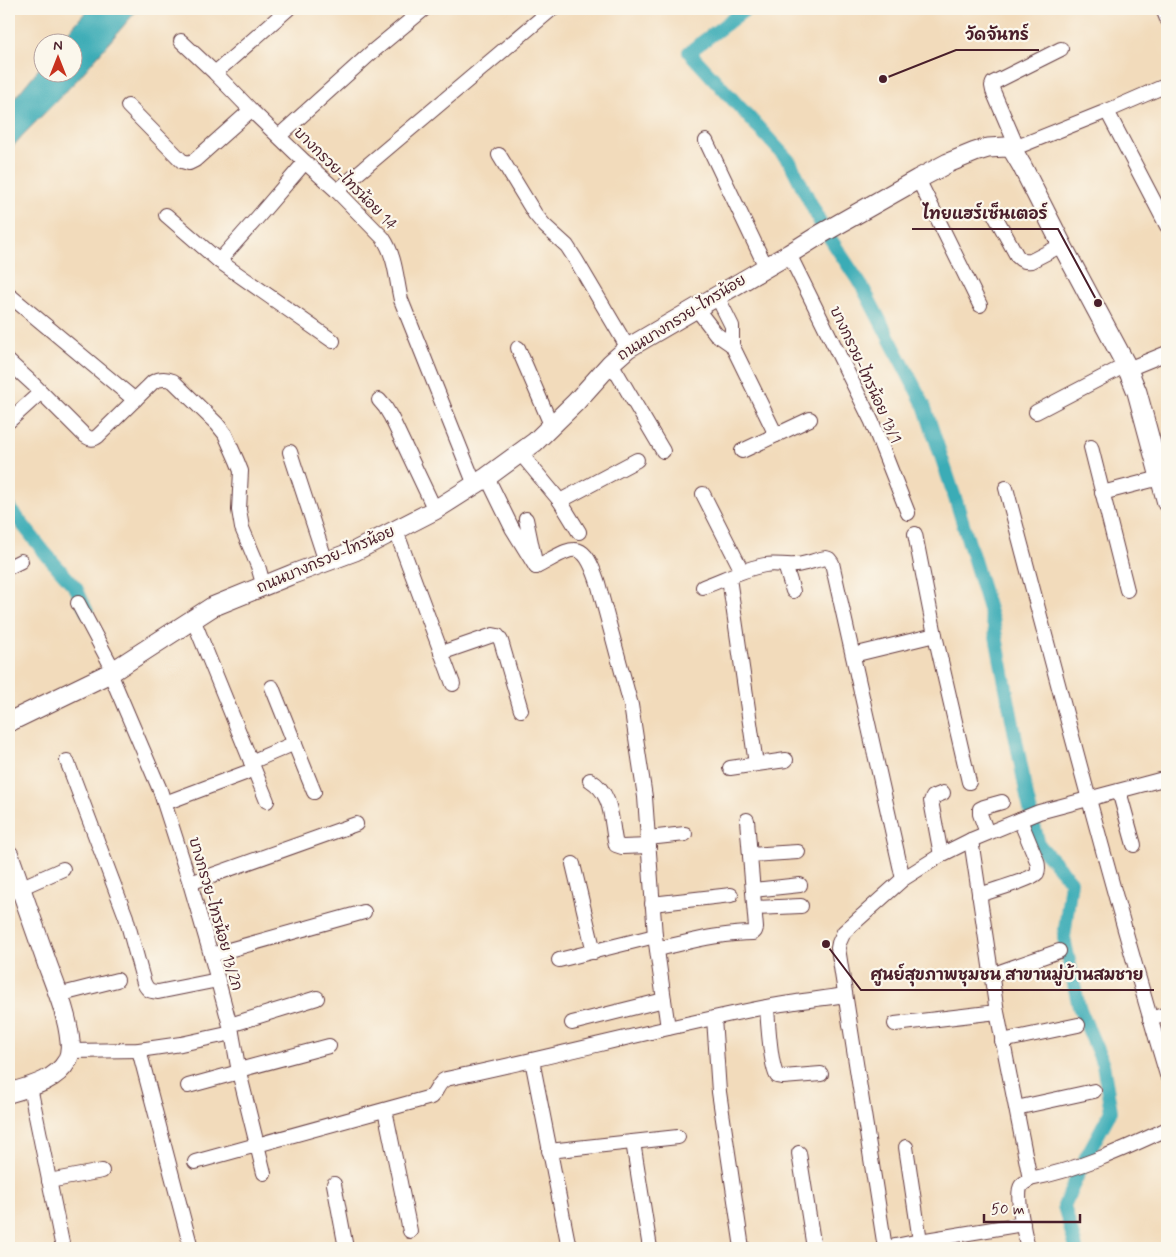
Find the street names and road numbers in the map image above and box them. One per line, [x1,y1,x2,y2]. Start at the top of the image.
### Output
street label: บางกรวย-ไทรน้อย 14 [289,122,402,235]
street label: ถนนบางกรวย-ไทรน้อย [613,269,750,366]
street label: บางกรวย-ไทรน้อย 13/1 [825,303,906,447]
street label: ถนนบางกรวย-ไทรน้อย [254,521,398,598]
street label: บางกรวย-ไทรน้อย 13/2ก [183,835,247,993]

